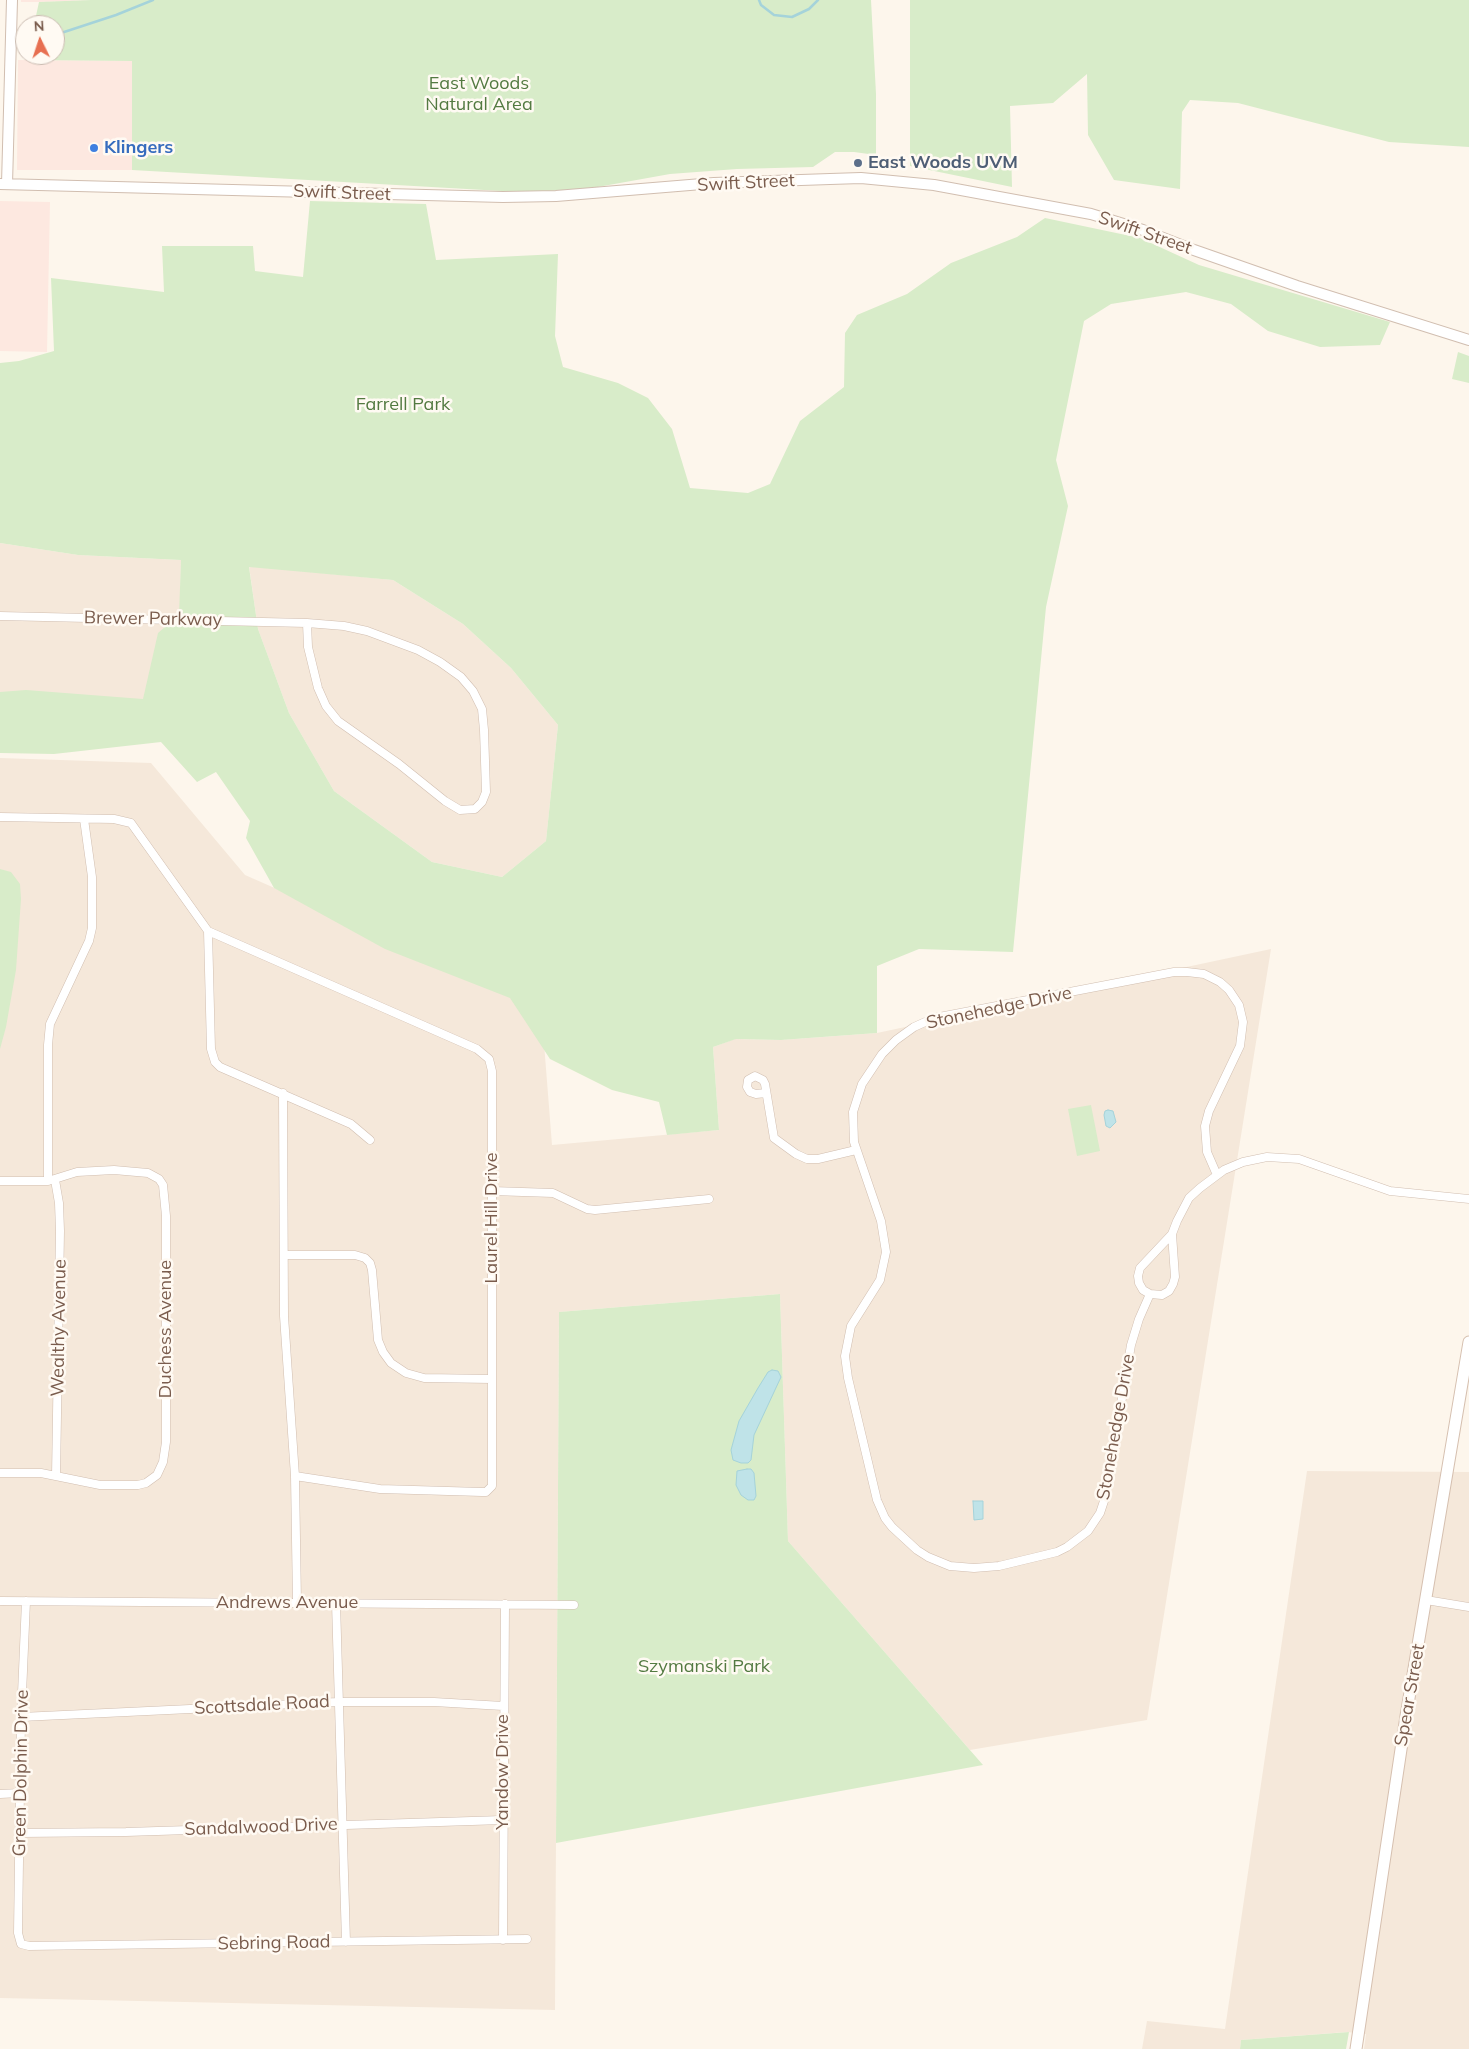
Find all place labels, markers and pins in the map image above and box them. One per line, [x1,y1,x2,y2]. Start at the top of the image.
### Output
place label: Klingers [104,137,173,159]
marker: Klingers [88,142,100,154]
place label: East Woods UVM [868,152,1018,174]
marker: East Woods UVM [852,157,864,169]

